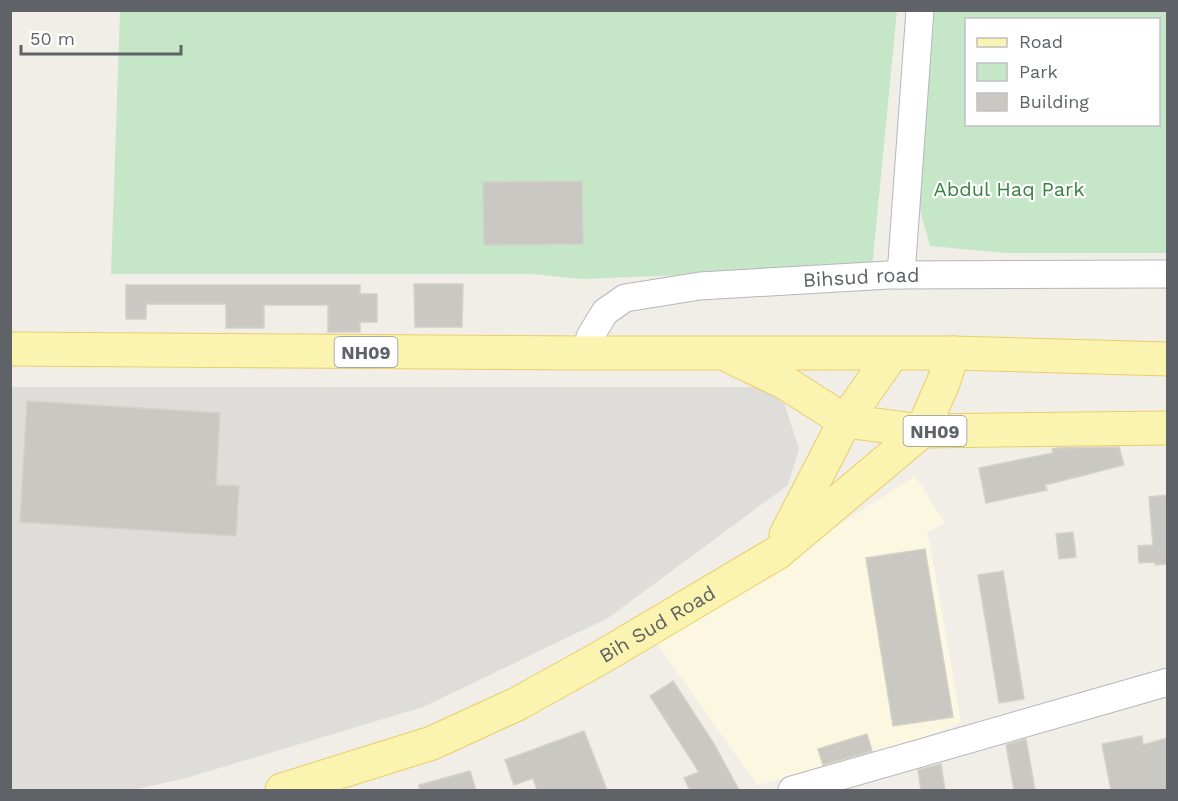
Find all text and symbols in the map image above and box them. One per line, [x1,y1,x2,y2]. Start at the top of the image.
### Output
scale bar [21,18,182,56]
legend [965,18,1160,126]
text: 50 m [30,28,75,49]
text: Road [1019,31,1063,52]
text: Park [1019,61,1058,82]
text: Building [1019,91,1089,112]
park label: Abdul Haq Park [933,177,1085,201]
street label: Bihsud road [802,263,919,292]
road number: NH09 [334,337,398,367]
road number: NH09 [904,416,966,446]
street label: Bih Sud Road [595,580,720,668]

